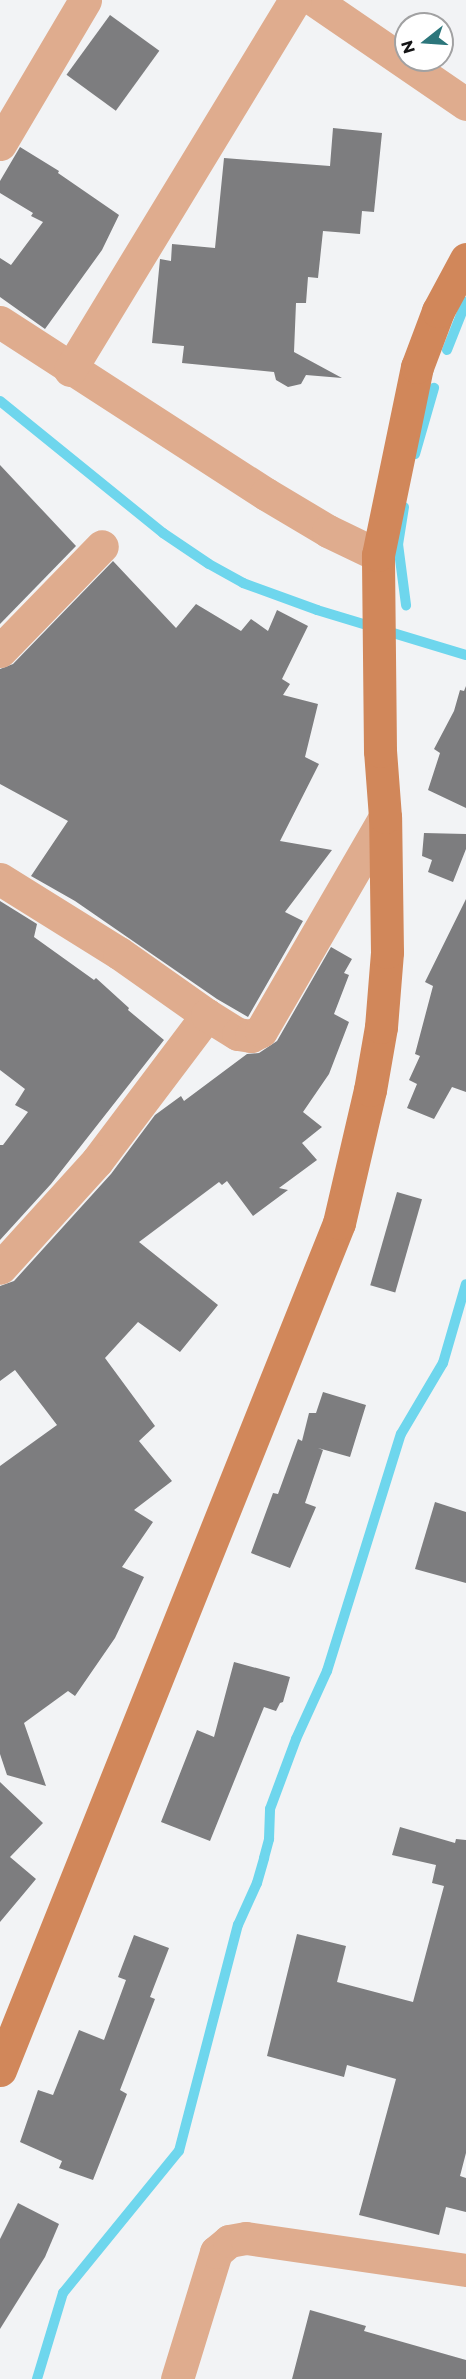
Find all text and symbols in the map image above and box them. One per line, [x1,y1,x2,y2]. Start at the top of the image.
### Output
north arrow [394,12,454,72]
text: N [397,38,419,56]

